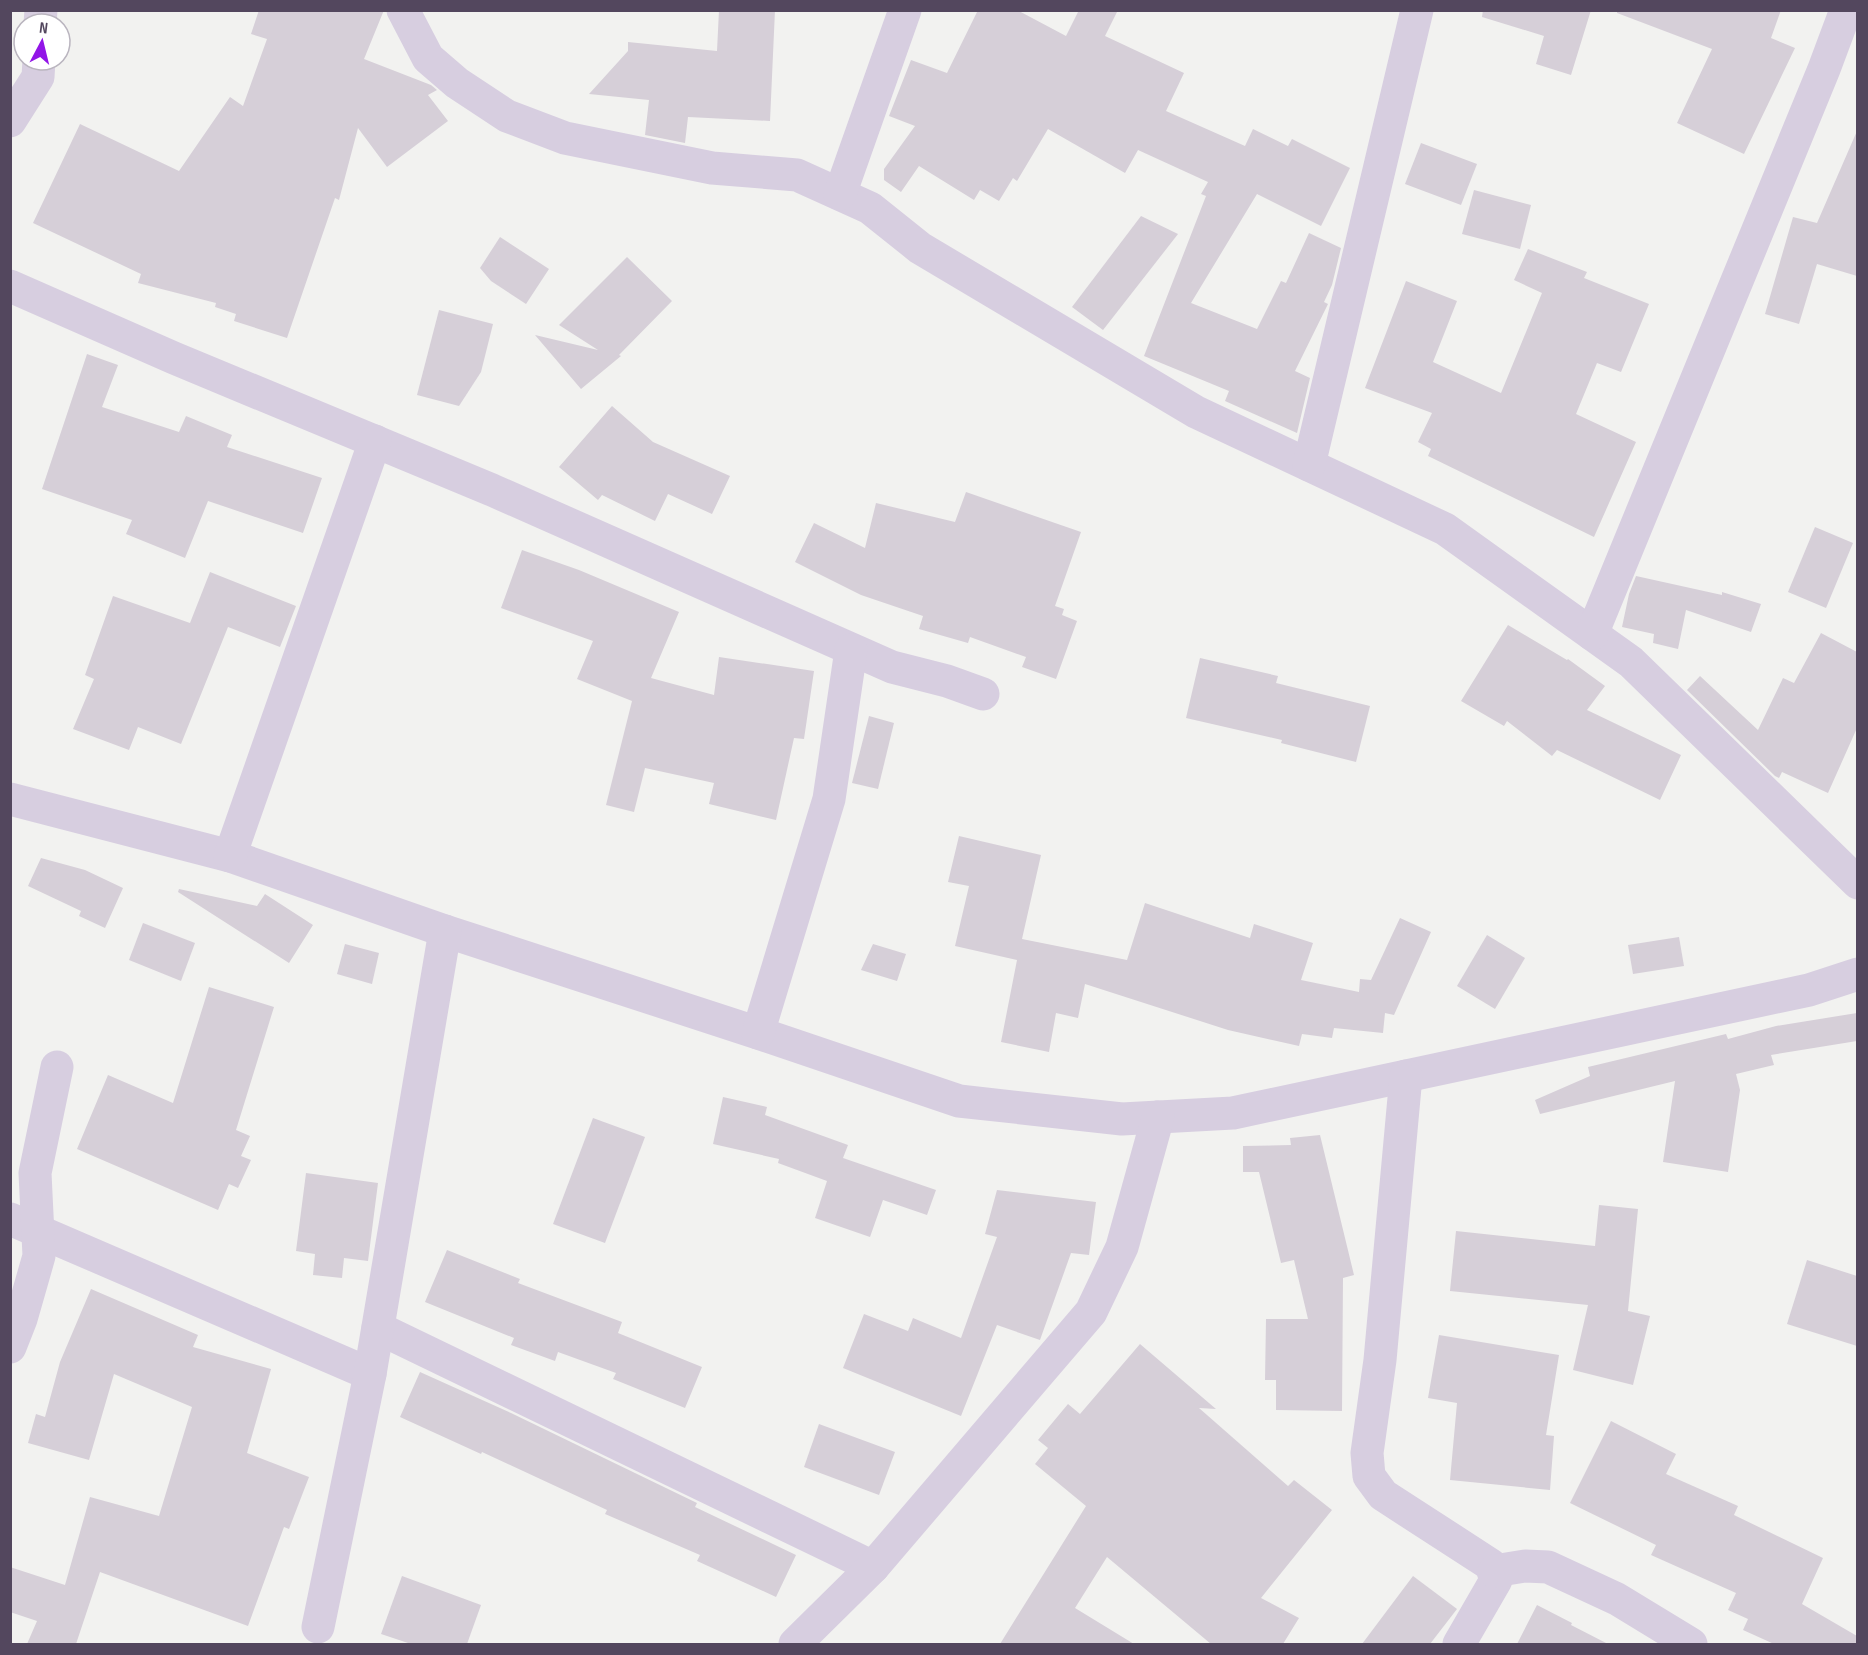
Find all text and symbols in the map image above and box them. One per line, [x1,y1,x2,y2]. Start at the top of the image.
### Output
north arrow [12,12,72,72]
text: N [38,19,49,39]

